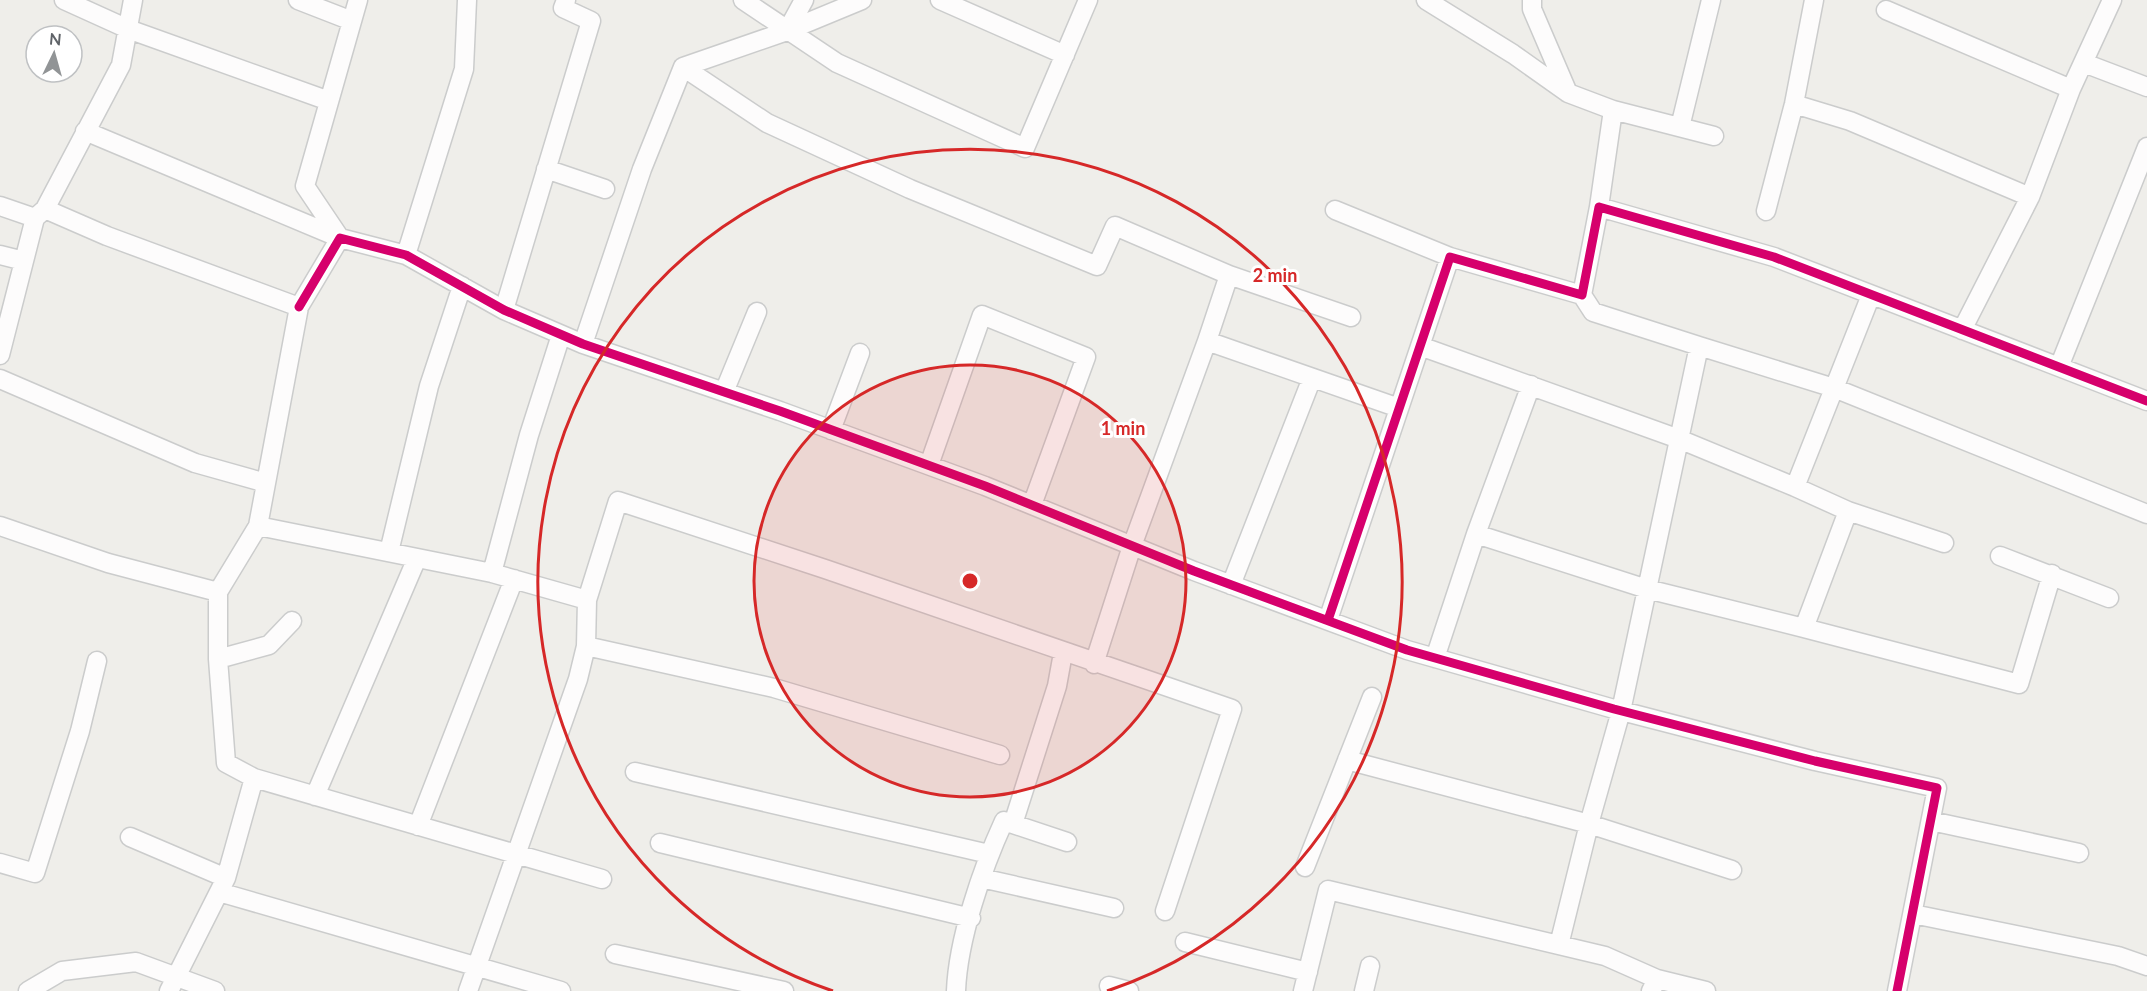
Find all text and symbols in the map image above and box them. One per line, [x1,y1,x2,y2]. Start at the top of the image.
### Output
north arrow [24,24,84,84]
text: N [48,29,62,49]
text: 2 min [1253,264,1297,286]
text: 1 min [1101,417,1145,439]
centre of rings [960,571,980,591]

